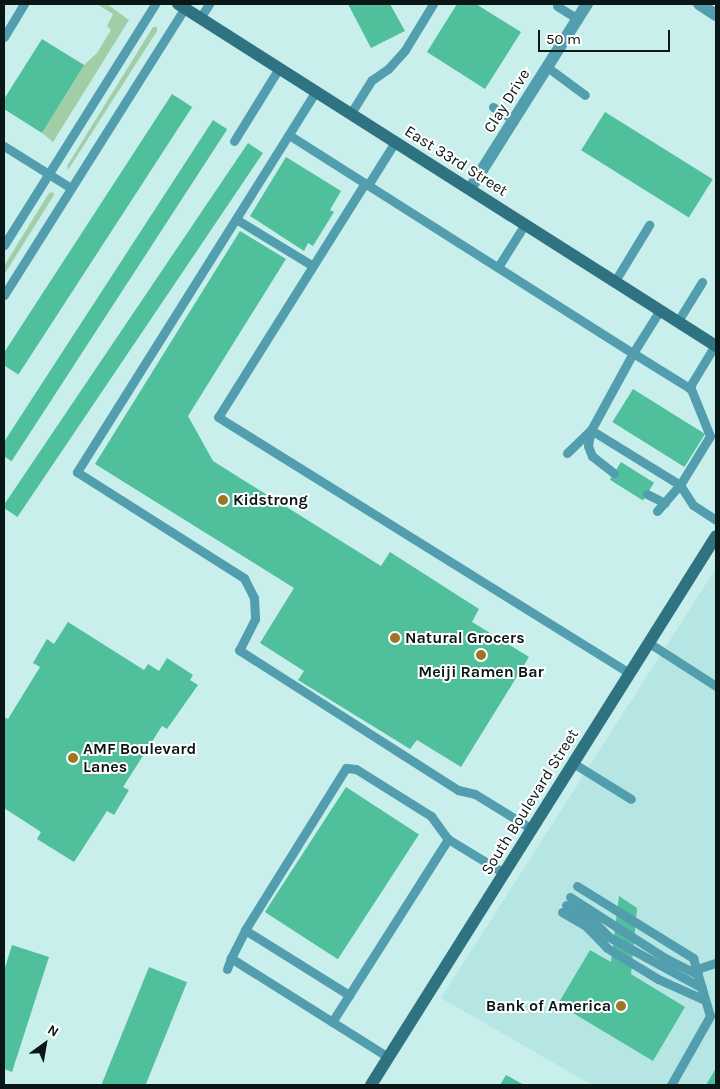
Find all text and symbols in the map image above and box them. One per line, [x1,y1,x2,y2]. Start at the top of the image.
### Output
scale bar [540,20,672,52]
text: 50 m [546,30,581,48]
street label: Clay Drive [480,66,534,136]
street label: East 33rd Street [401,122,511,200]
place label: Kidstrong [233,490,308,510]
marker: Kidstrong [217,494,229,506]
place label: Natural Grocers [405,628,525,648]
marker: Natural Grocers [389,632,401,644]
marker: Meiji Ramen Bar [475,649,487,661]
place label: Meiji Ramen Bar [418,662,544,682]
street label: South Boulevard Street [477,725,583,879]
place label: AMF Boulevard Lanes [83,739,196,777]
marker: AMF Boulevard Lanes [67,752,79,764]
place label: Bank of America [486,996,611,1016]
marker: Bank of America [615,1000,627,1012]
north arrow [20,1019,70,1069]
text: N [44,1021,62,1041]

